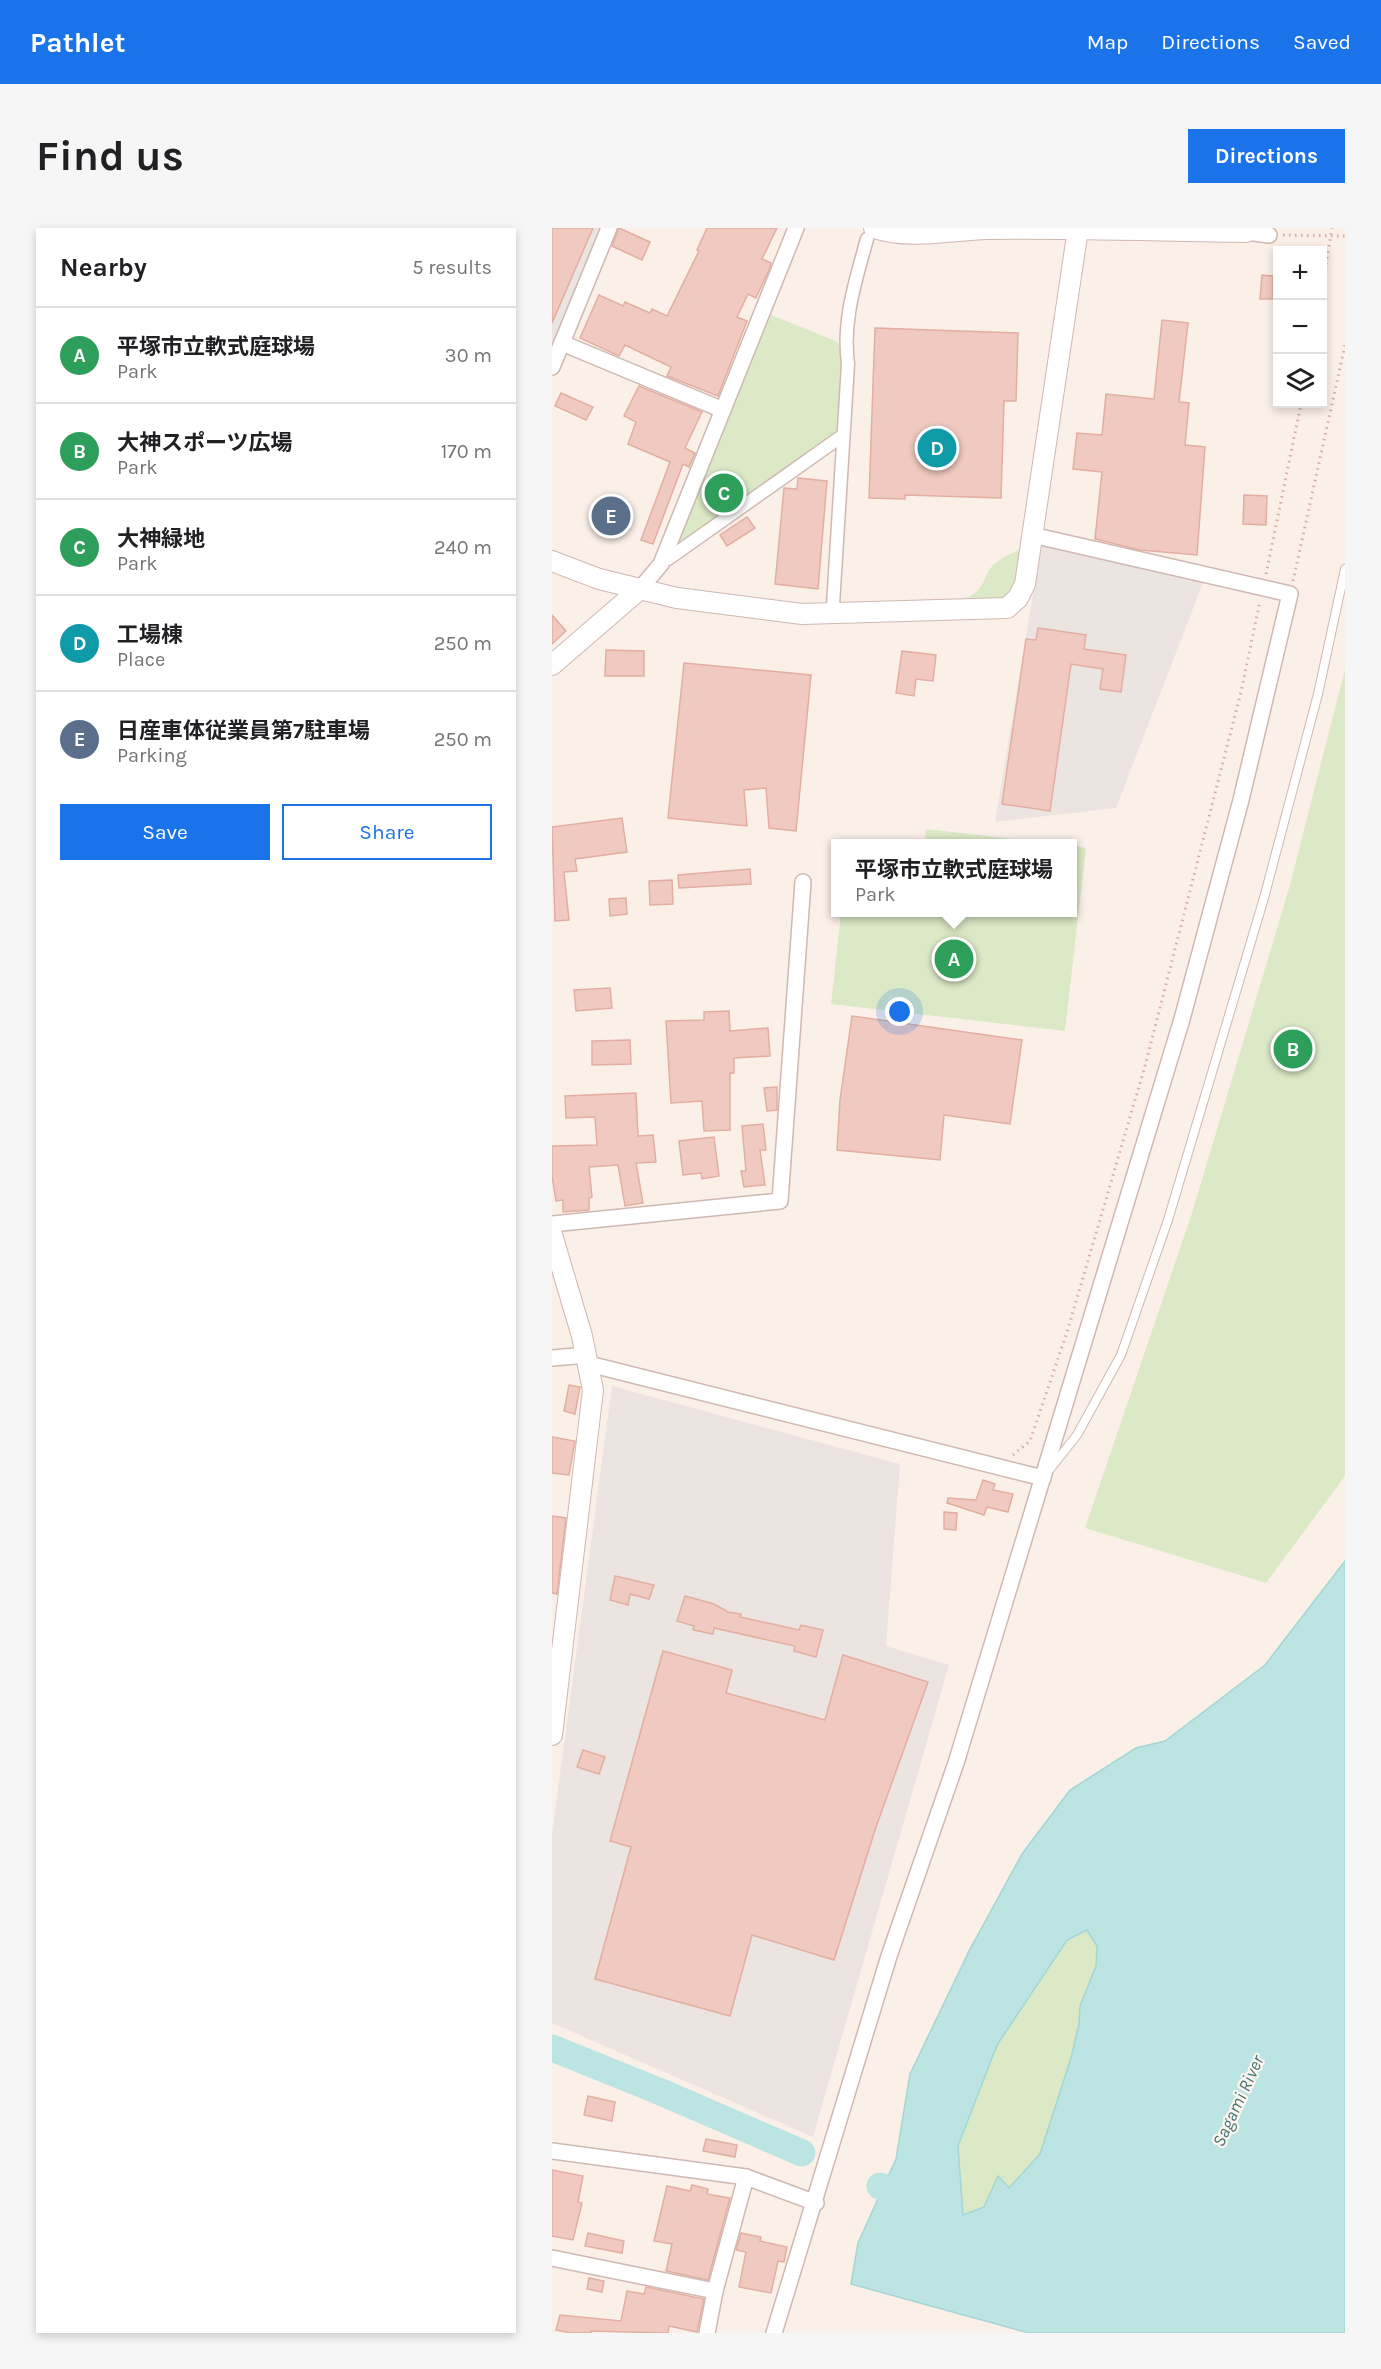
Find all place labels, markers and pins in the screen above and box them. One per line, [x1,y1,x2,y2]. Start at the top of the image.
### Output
pin: D [918,426,956,470]
pin: C [704,470,744,516]
pin: E [592,494,630,538]
pin: A [934,936,974,982]
pin: B [1274,1026,1312,1072]

